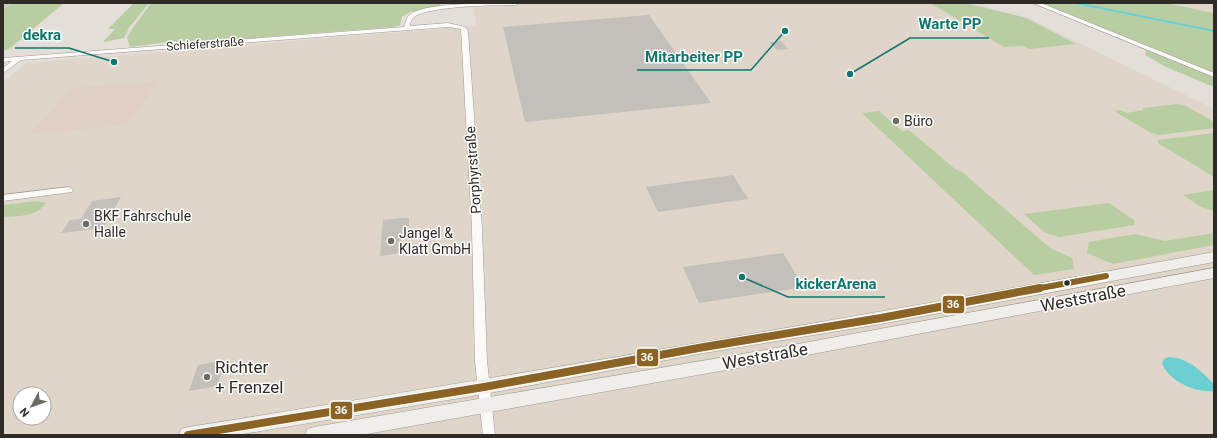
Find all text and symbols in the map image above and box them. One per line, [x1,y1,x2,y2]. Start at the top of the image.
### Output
callout: Warte PP [910,11,989,38]
text: Warte PP [918,15,982,33]
callout: dekra [15,21,69,48]
text: dekra [23,26,61,44]
street label: Schieferstraße [166,34,244,54]
callout: Mitarbeiter PP [637,43,751,70]
text: Mitarbeiter PP [645,48,743,66]
place label: Büro [904,113,933,129]
marker: Büro [891,116,901,126]
street label: Porphyrstraße [462,126,484,214]
place label: BKF Fahrschule Halle [94,208,191,240]
marker: BKF Fahrschule Halle [81,219,91,229]
place label: Jangel & Klatt GmbH [399,225,471,257]
marker: Jangel & Klatt GmbH [386,236,396,246]
callout: kickerArena [788,270,885,297]
text: kickerArena [795,275,877,293]
unlabelled marker [1062,278,1072,288]
street label: Weststraße [1039,280,1127,316]
line badge: 36 [942,295,965,314]
text: 36 [947,298,959,311]
street label: Weststraße [721,339,809,373]
line badge: 36 [636,348,659,367]
text: 36 [641,351,653,364]
place label: Richter + Frenzel [215,357,284,397]
marker: Richter + Frenzel [202,372,212,382]
north arrow [12,386,52,426]
line badge: 36 [330,401,353,420]
text: 36 [335,404,347,417]
text: N [17,405,32,419]

